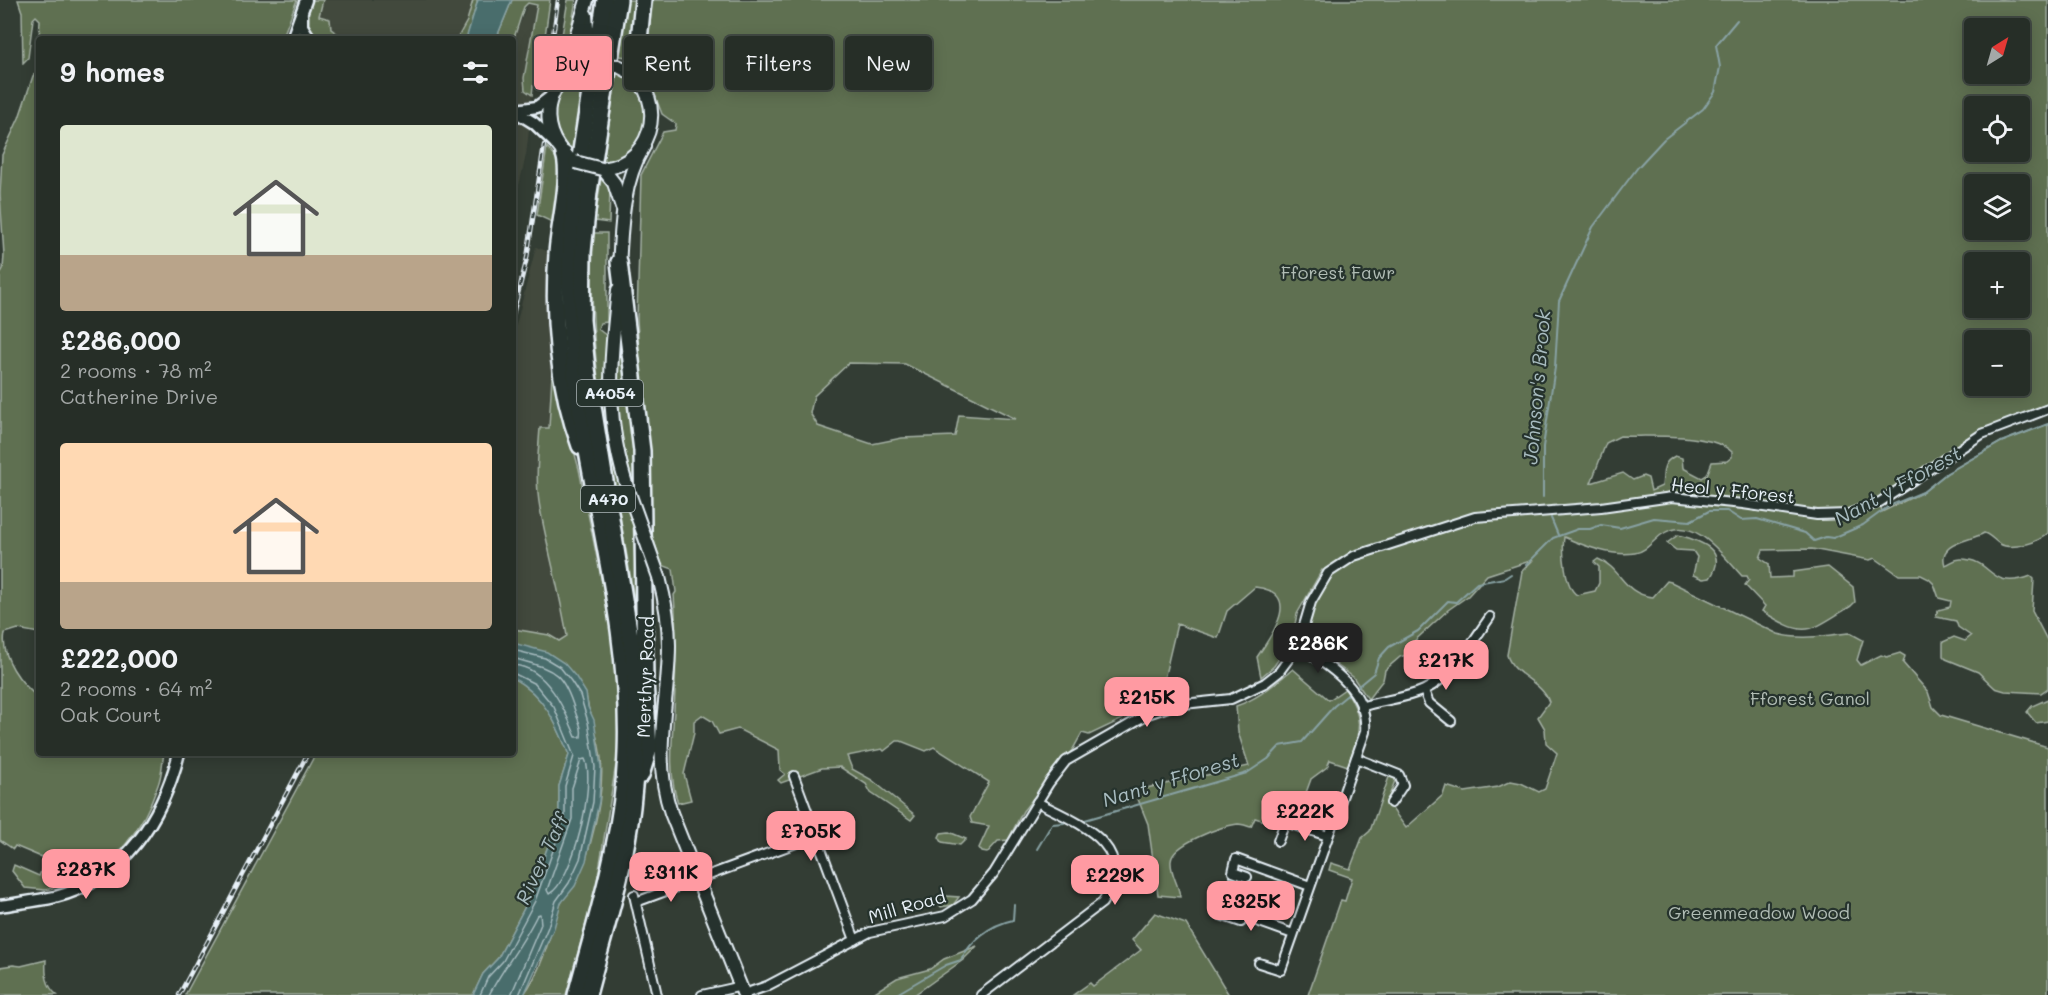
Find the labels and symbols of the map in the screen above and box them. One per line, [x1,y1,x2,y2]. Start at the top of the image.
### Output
north arrow [1964,18,2030,84]
park label: Fforest Fawr [1281,260,1395,284]
water label: Johnson's Brook [1516,308,1556,465]
road number: A4054 [577,380,643,406]
water label: Nant y Fforest [1829,439,1966,531]
street label: Heol y Fforest [1670,472,1796,508]
road number: A470 [581,486,635,512]
street label: Merthyr Road [631,616,659,738]
pin: £286K [1276,623,1360,674]
pin: £217K [1404,640,1488,691]
pin: £215K [1105,677,1189,728]
park label: Fforest Ganol [1750,686,1870,710]
water label: Nant y Fforest [1099,746,1242,812]
pin: £222K [1263,791,1347,842]
water label: River Taff [509,807,574,908]
pin: £705K [769,811,853,862]
pin: £287K [44,849,128,900]
pin: £311K [629,852,713,903]
pin: £229K [1073,855,1157,906]
pin: £325K [1209,881,1293,932]
street label: Mill Road [865,884,948,929]
park label: Greenmeadow Wood [1668,900,1850,924]

